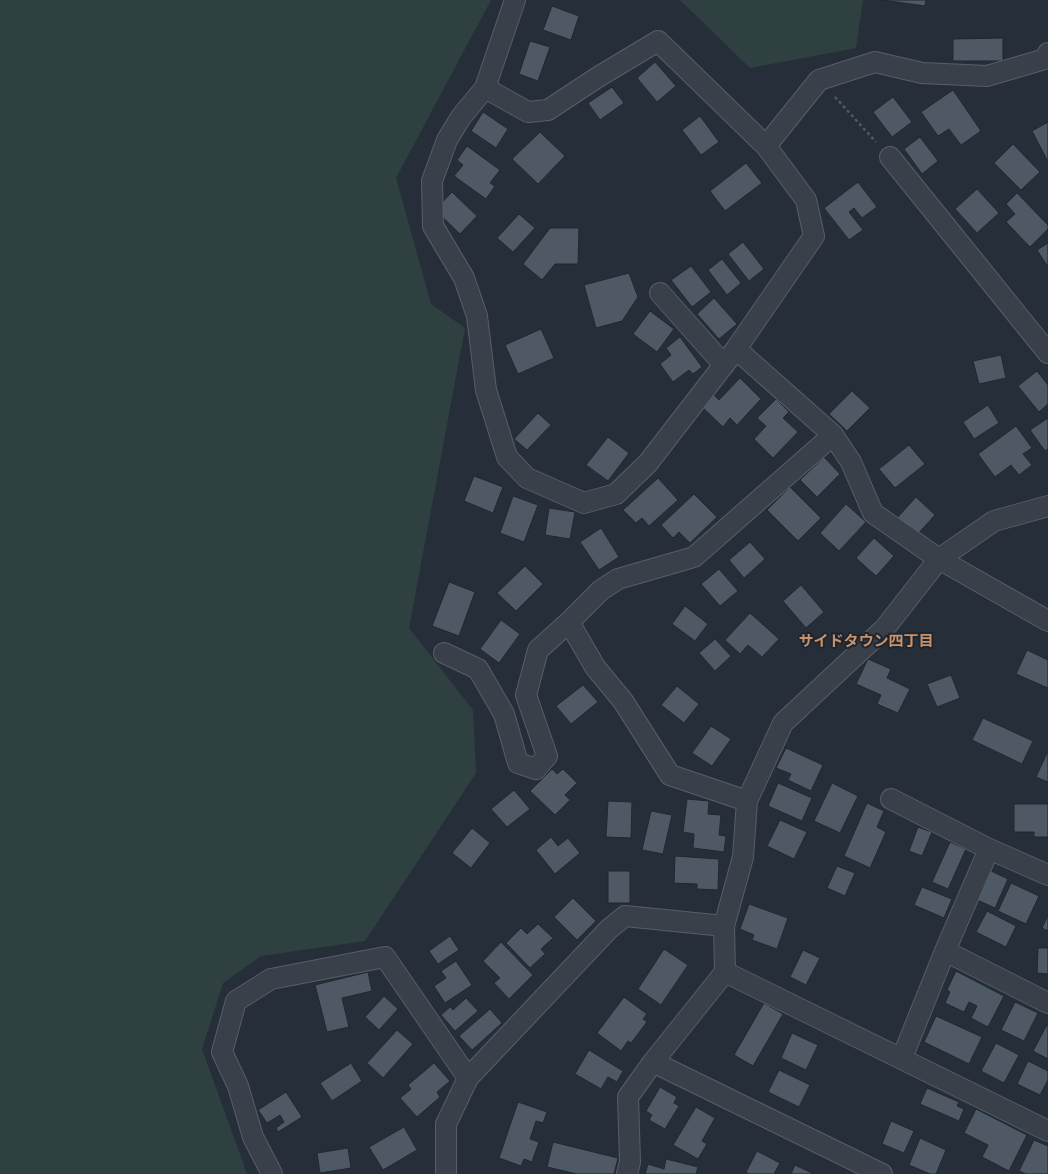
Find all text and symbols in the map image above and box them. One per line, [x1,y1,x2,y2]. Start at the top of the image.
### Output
district label: サイドタウン四丁目 [799,633,933,651]

